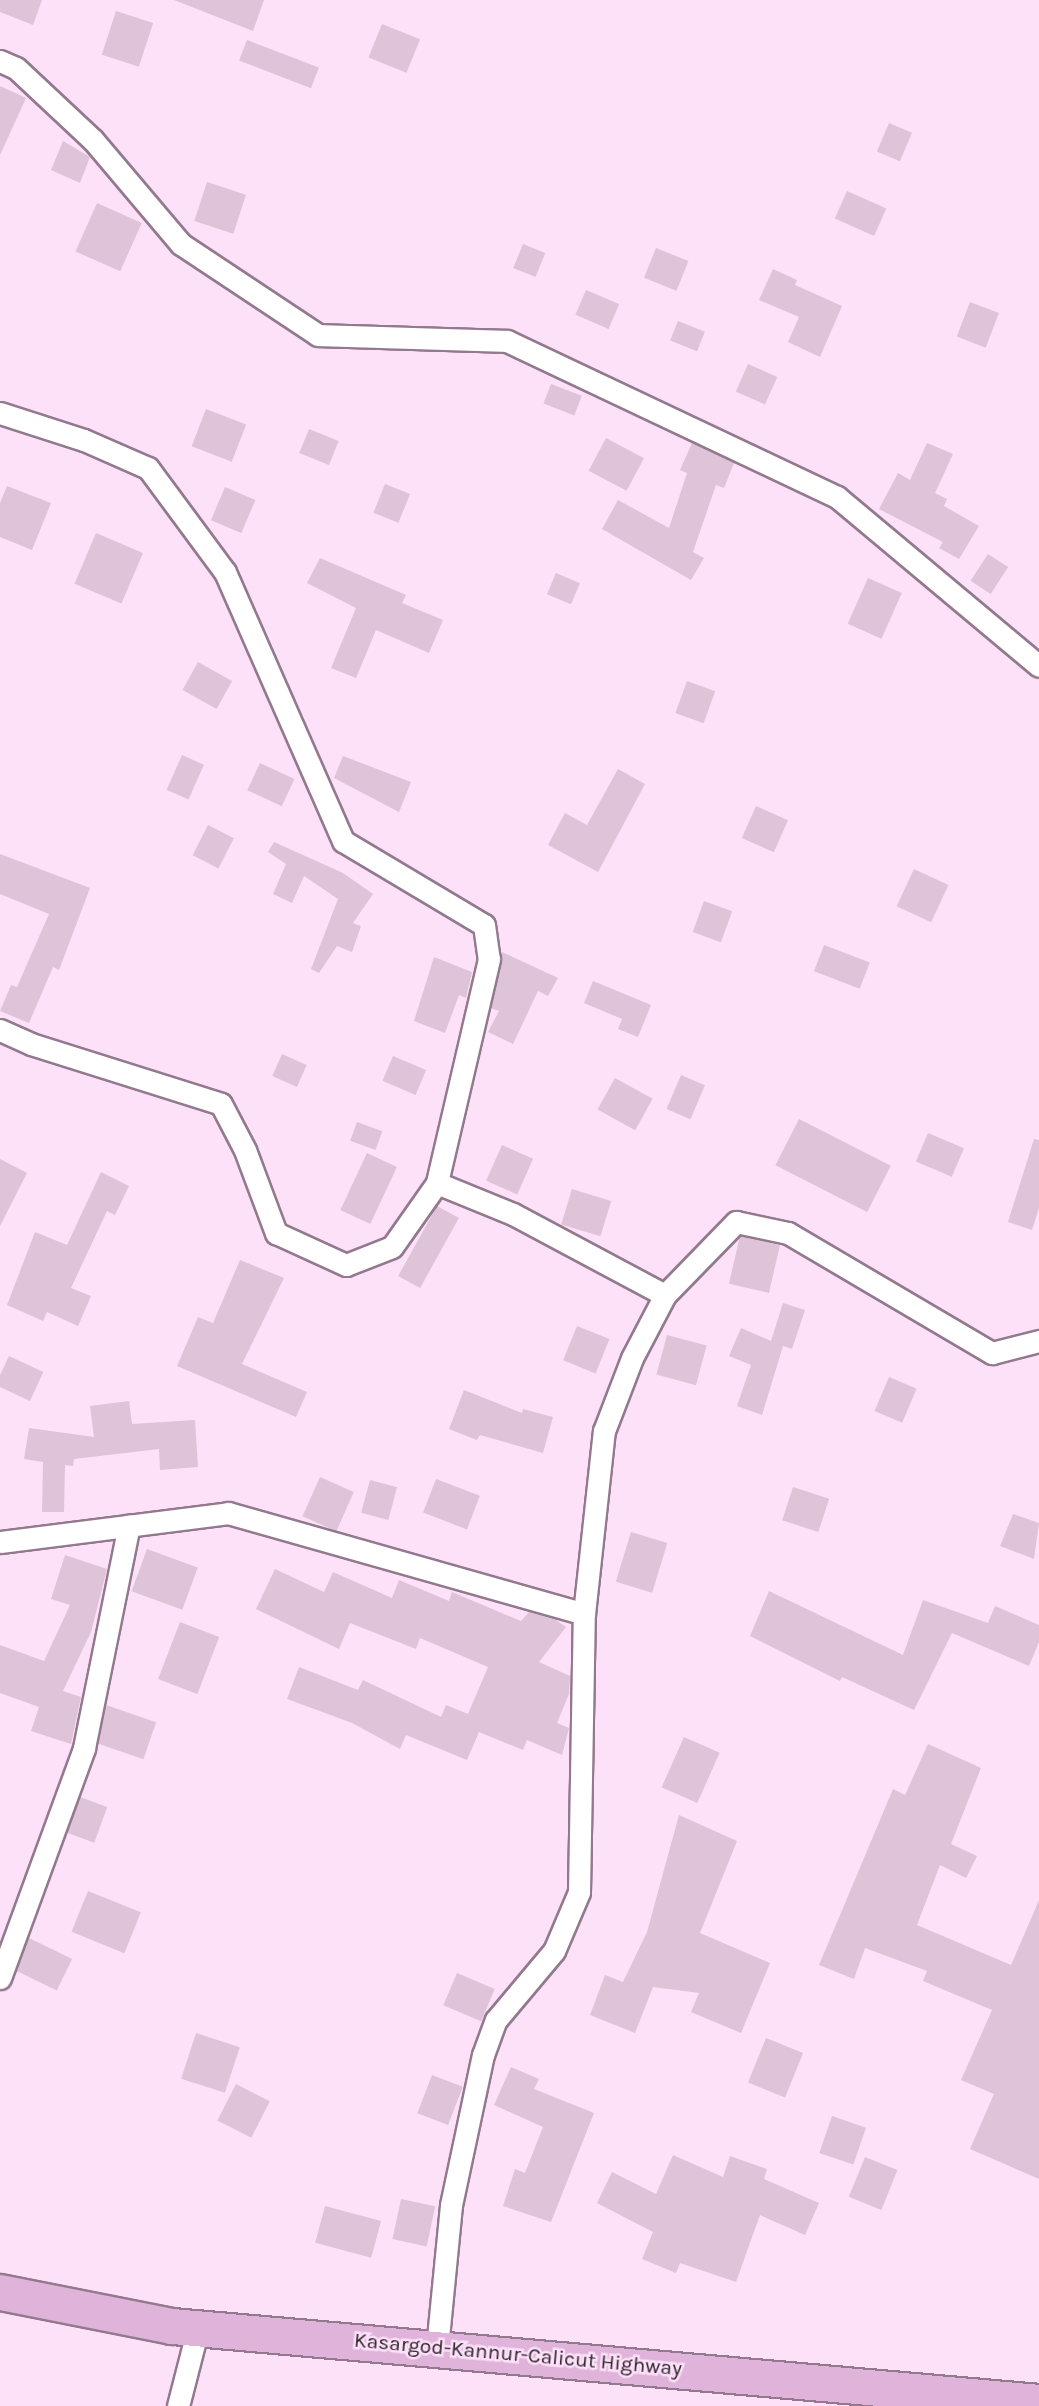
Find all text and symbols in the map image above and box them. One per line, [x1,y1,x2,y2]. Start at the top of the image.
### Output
street label: Kasargod-Kannur-Calicut Highway [353,2327,683,2381]

